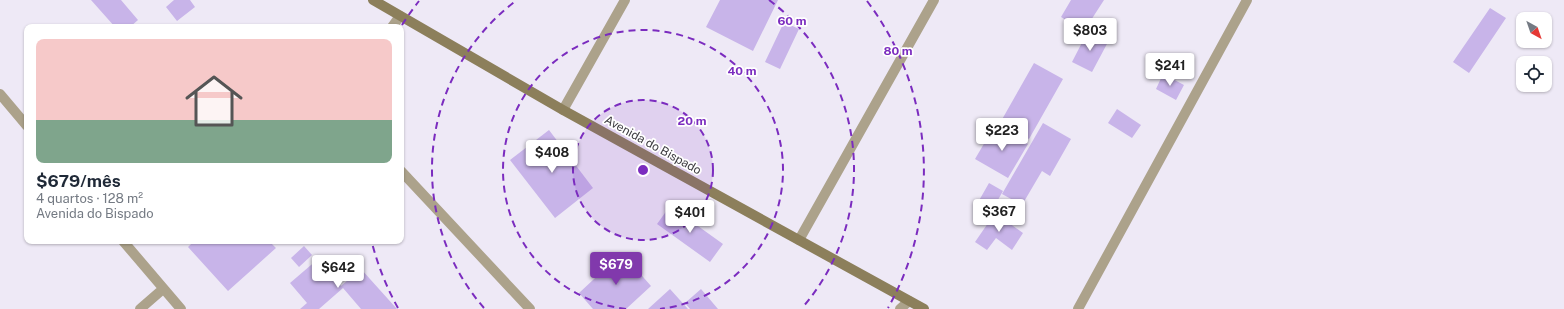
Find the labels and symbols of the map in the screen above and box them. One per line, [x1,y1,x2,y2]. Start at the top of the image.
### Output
north arrow [1516,12,1552,48]
text: 60 m [777,14,807,28]
pin: $803 [1066,18,1114,52]
text: 80 m [883,44,913,58]
pin: $241 [1146,53,1194,87]
text: 40 m [727,64,757,78]
street label: Avenida do Bispado [602,113,704,178]
text: 20 m [678,114,707,128]
pin: $223 [978,118,1026,152]
pin: $408 [528,140,576,174]
centre of rings [636,163,650,177]
pin: $367 [975,199,1023,233]
pin: $401 [666,200,714,234]
pin: $679 [592,252,640,286]
pin: $642 [314,255,362,289]

